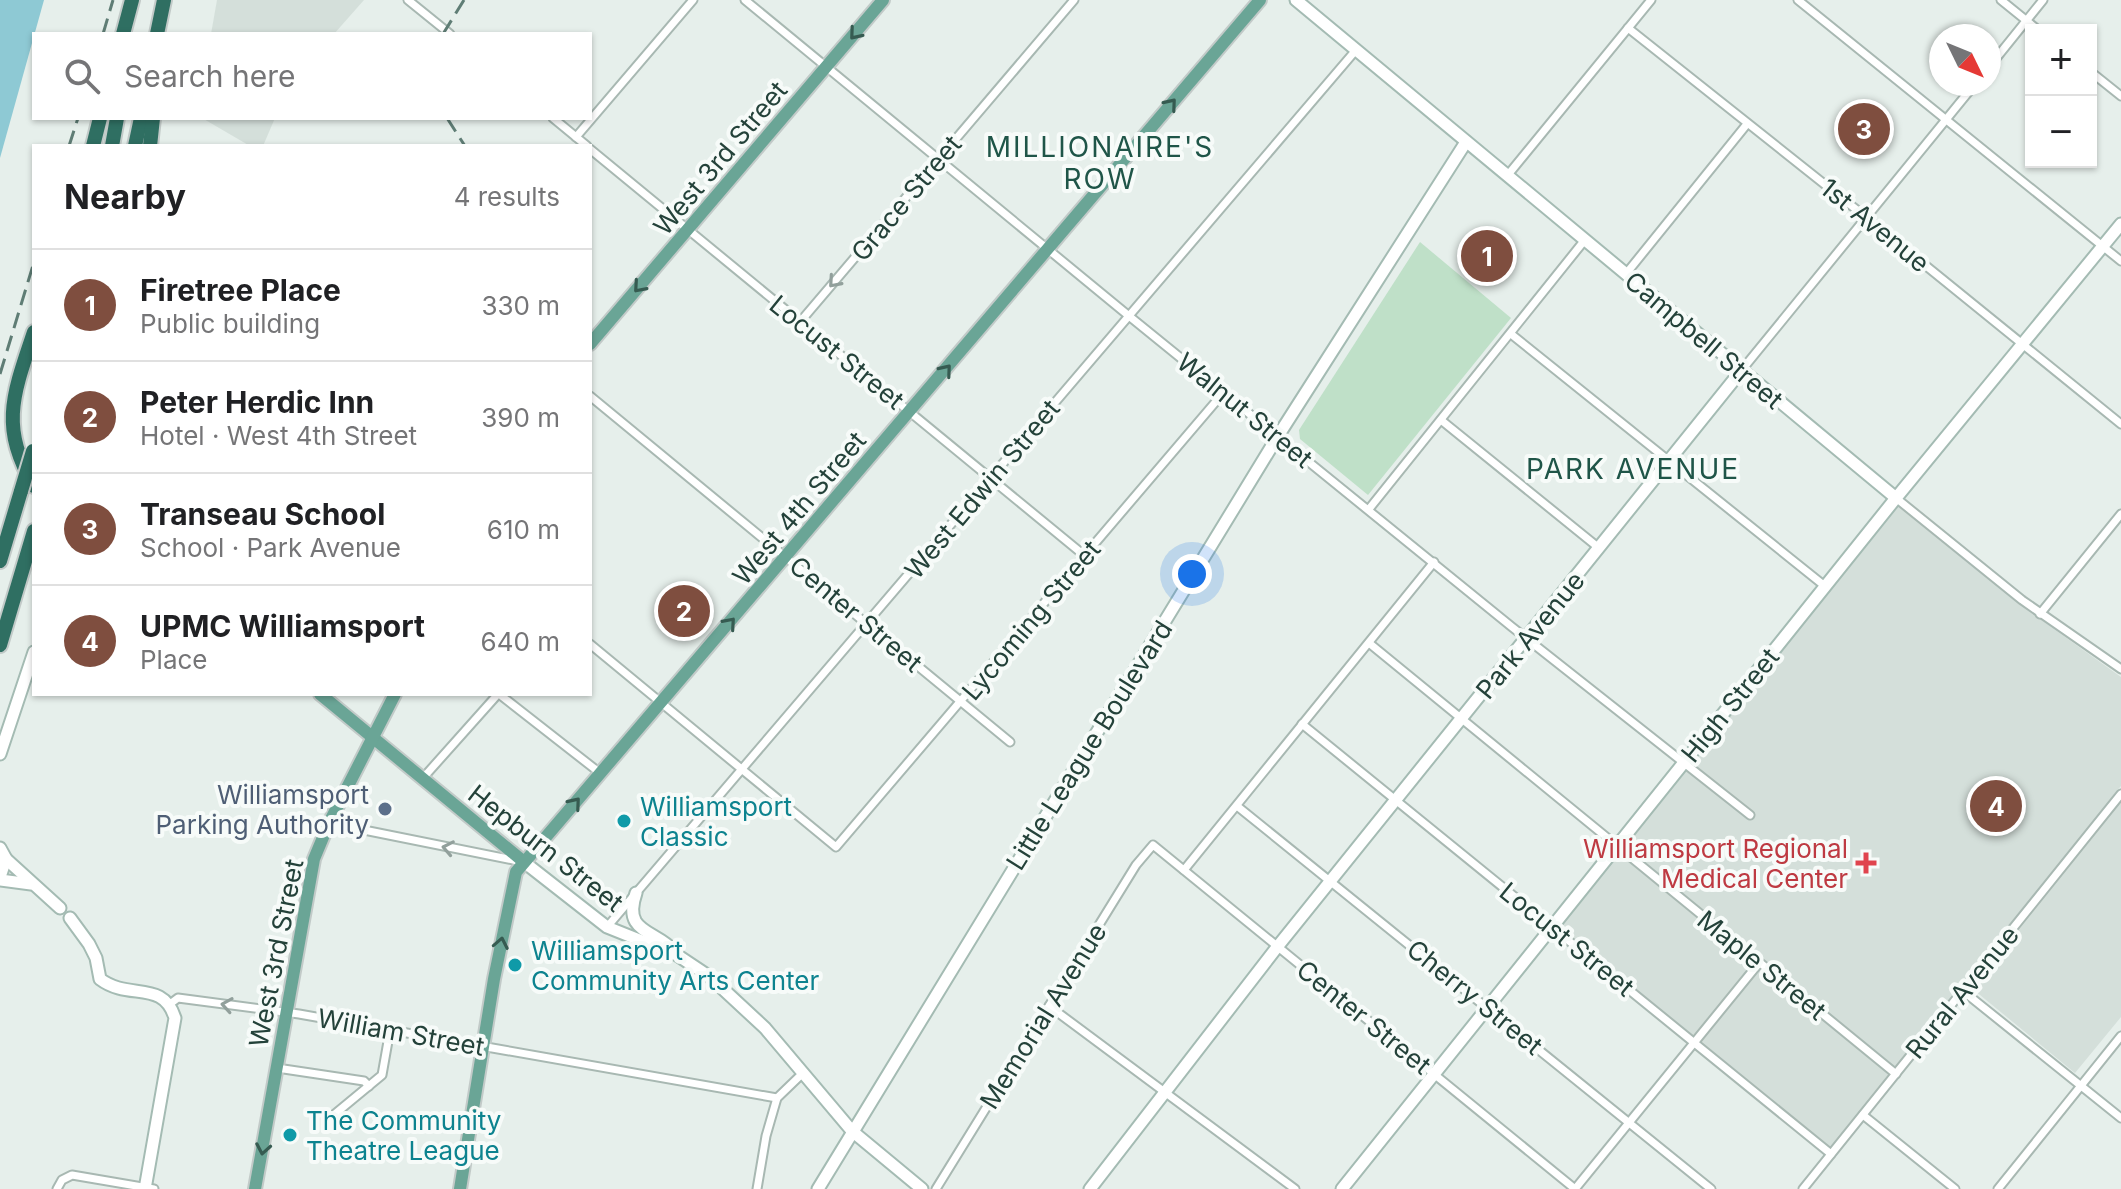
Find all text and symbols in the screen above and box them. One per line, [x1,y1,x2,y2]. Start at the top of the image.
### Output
north arrow [1929,24,2001,96]
map controls [2025,24,2097,168]
button: + [2025,24,2097,96]
one-way arrow [850,25,865,39]
search box [32,32,592,120]
icon: search [60,54,104,98]
text: Search here [124,58,296,94]
street label: West 3rd Street [647,75,793,241]
button: − [2025,96,2097,168]
one-way arrow [1162,99,1176,113]
pin: 3 [1838,99,1890,159]
street label: Grace Street [844,129,968,267]
district label: MILLIONAIRE'S ROW [986,130,1214,196]
street label: 1st Avenue [1814,172,1936,278]
text: Nearby [64,176,186,217]
text: 4 results [454,181,560,212]
pin: 1 [1461,226,1513,286]
street label: Campbell Street [1619,265,1789,415]
text: Firetree Place [140,272,341,308]
one-way arrow [829,273,844,288]
one-way arrow [634,278,649,292]
street label: Locust Street [764,289,910,415]
text: 1 [84,290,96,321]
text: 330 m [481,290,560,321]
text: Public building [140,308,320,339]
street label: Walnut Street [1171,346,1319,474]
one-way arrow [936,364,951,379]
text: Peter Herdic Inn [140,384,374,420]
street label: West Edwin Street [898,393,1066,585]
text: 2 [82,402,98,433]
text: 390 m [481,402,560,433]
text: Hotel · West 4th Street [140,420,417,451]
street label: West 4th Street [726,425,872,591]
district label: PARK AVENUE [1526,452,1740,486]
text: Transeau School [140,496,385,532]
text: 3 [82,514,98,545]
text: 610 m [487,514,560,545]
text: School · Park Avenue [140,532,401,563]
street label: Lycoming Street [955,534,1107,706]
street label: Center Street [783,550,929,678]
your location [1172,554,1212,594]
street label: Park Avenue [1469,565,1591,705]
pin: 2 [658,581,710,641]
text: UPMC Williamsport [140,608,425,644]
street label: Little League Boulevard [1000,615,1178,875]
one-way arrow [720,618,735,632]
text: 4 [81,626,99,657]
text: 640 m [481,626,560,657]
street label: High Street [1675,642,1785,768]
text: Place [140,644,208,675]
pin: 4 [1970,776,2022,836]
street label: Hepburn Street [462,778,630,918]
place label: Williamsport Parking Authority [156,779,369,840]
place label: Williamsport Classic [640,791,792,852]
one-way arrow [565,797,580,812]
marker: Williamsport Parking Authority [376,800,394,818]
marker: Williamsport Classic [615,812,633,830]
place label: Williamsport Regional Medical Center [1583,833,1848,894]
one-way arrow [441,840,455,857]
marker: Williamsport Regional Medical Center [1855,852,1877,874]
street label: West 3rd Street [243,856,309,1050]
street label: Locust Street [1494,876,1640,1002]
street label: Maple Street [1692,904,1832,1026]
street label: Memorial Avenue [973,917,1113,1115]
street label: Rural Avenue [1899,920,2025,1064]
street label: Cherry Street [1401,933,1549,1061]
place label: Williamsport Community Arts Center [531,935,819,996]
one-way arrow [492,936,509,949]
street label: Center Street [1291,954,1437,1080]
marker: Williamsport Community Arts Center [506,956,524,974]
one-way arrow [220,997,234,1014]
street label: William Street [315,1002,487,1062]
place label: The Community Theatre League [306,1105,501,1166]
marker: The Community Theatre League [281,1126,299,1144]
one-way arrow [255,1142,272,1156]

